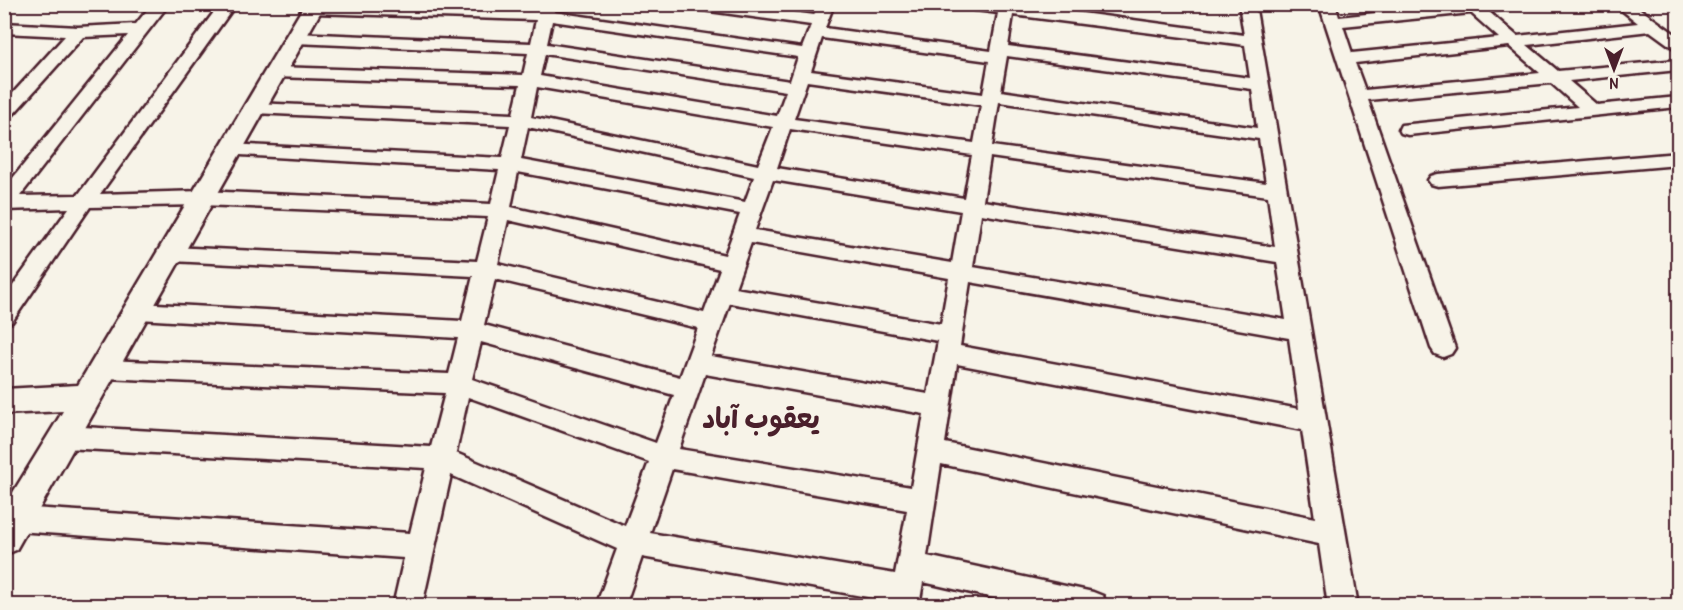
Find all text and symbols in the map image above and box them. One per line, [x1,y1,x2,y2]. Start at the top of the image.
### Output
north arrow [1584,39,1644,99]
text: N [1609,73,1618,95]
district label: یعقوب آباد [702,399,820,437]

